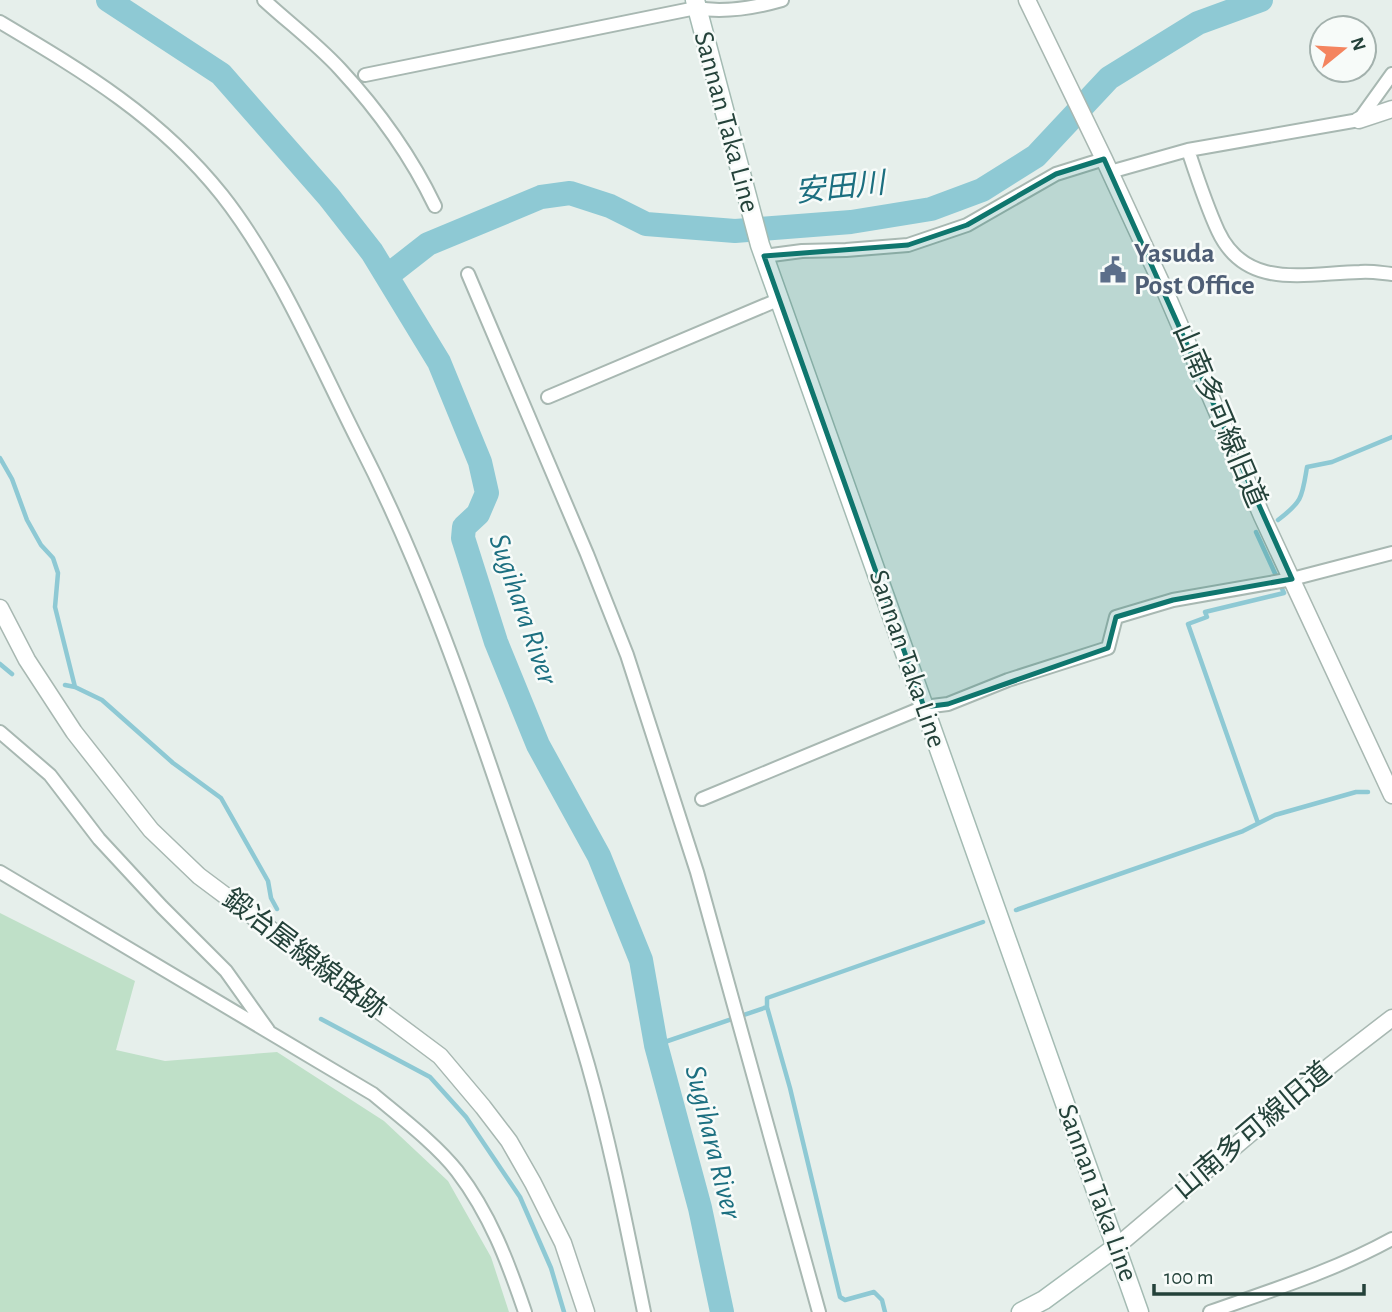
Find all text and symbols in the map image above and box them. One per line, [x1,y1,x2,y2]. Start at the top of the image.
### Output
north arrow [1308,14,1378,84]
street label: Sannan Taka Line [688,29,764,215]
text: N [1347,35,1369,53]
water label: 安田川 [793,166,889,208]
place label: Yasuda Post Office [1134,240,1255,300]
public building icon: Yasuda Post Office [1098,255,1128,285]
street label: 山南多可線旧道 [1168,320,1272,512]
water label: Sugihara River [483,530,563,689]
street label: Sannan Taka Line [863,567,951,751]
street label: 鍛冶屋線線路跡 [217,883,392,1025]
street label: 山南多可線旧道 [1168,1056,1337,1205]
water label: Sugihara River [679,1062,747,1223]
street label: Sannan Taka Line [1052,1101,1142,1285]
scale bar [1154,1252,1364,1296]
text: 100 m [1164,1267,1214,1288]

